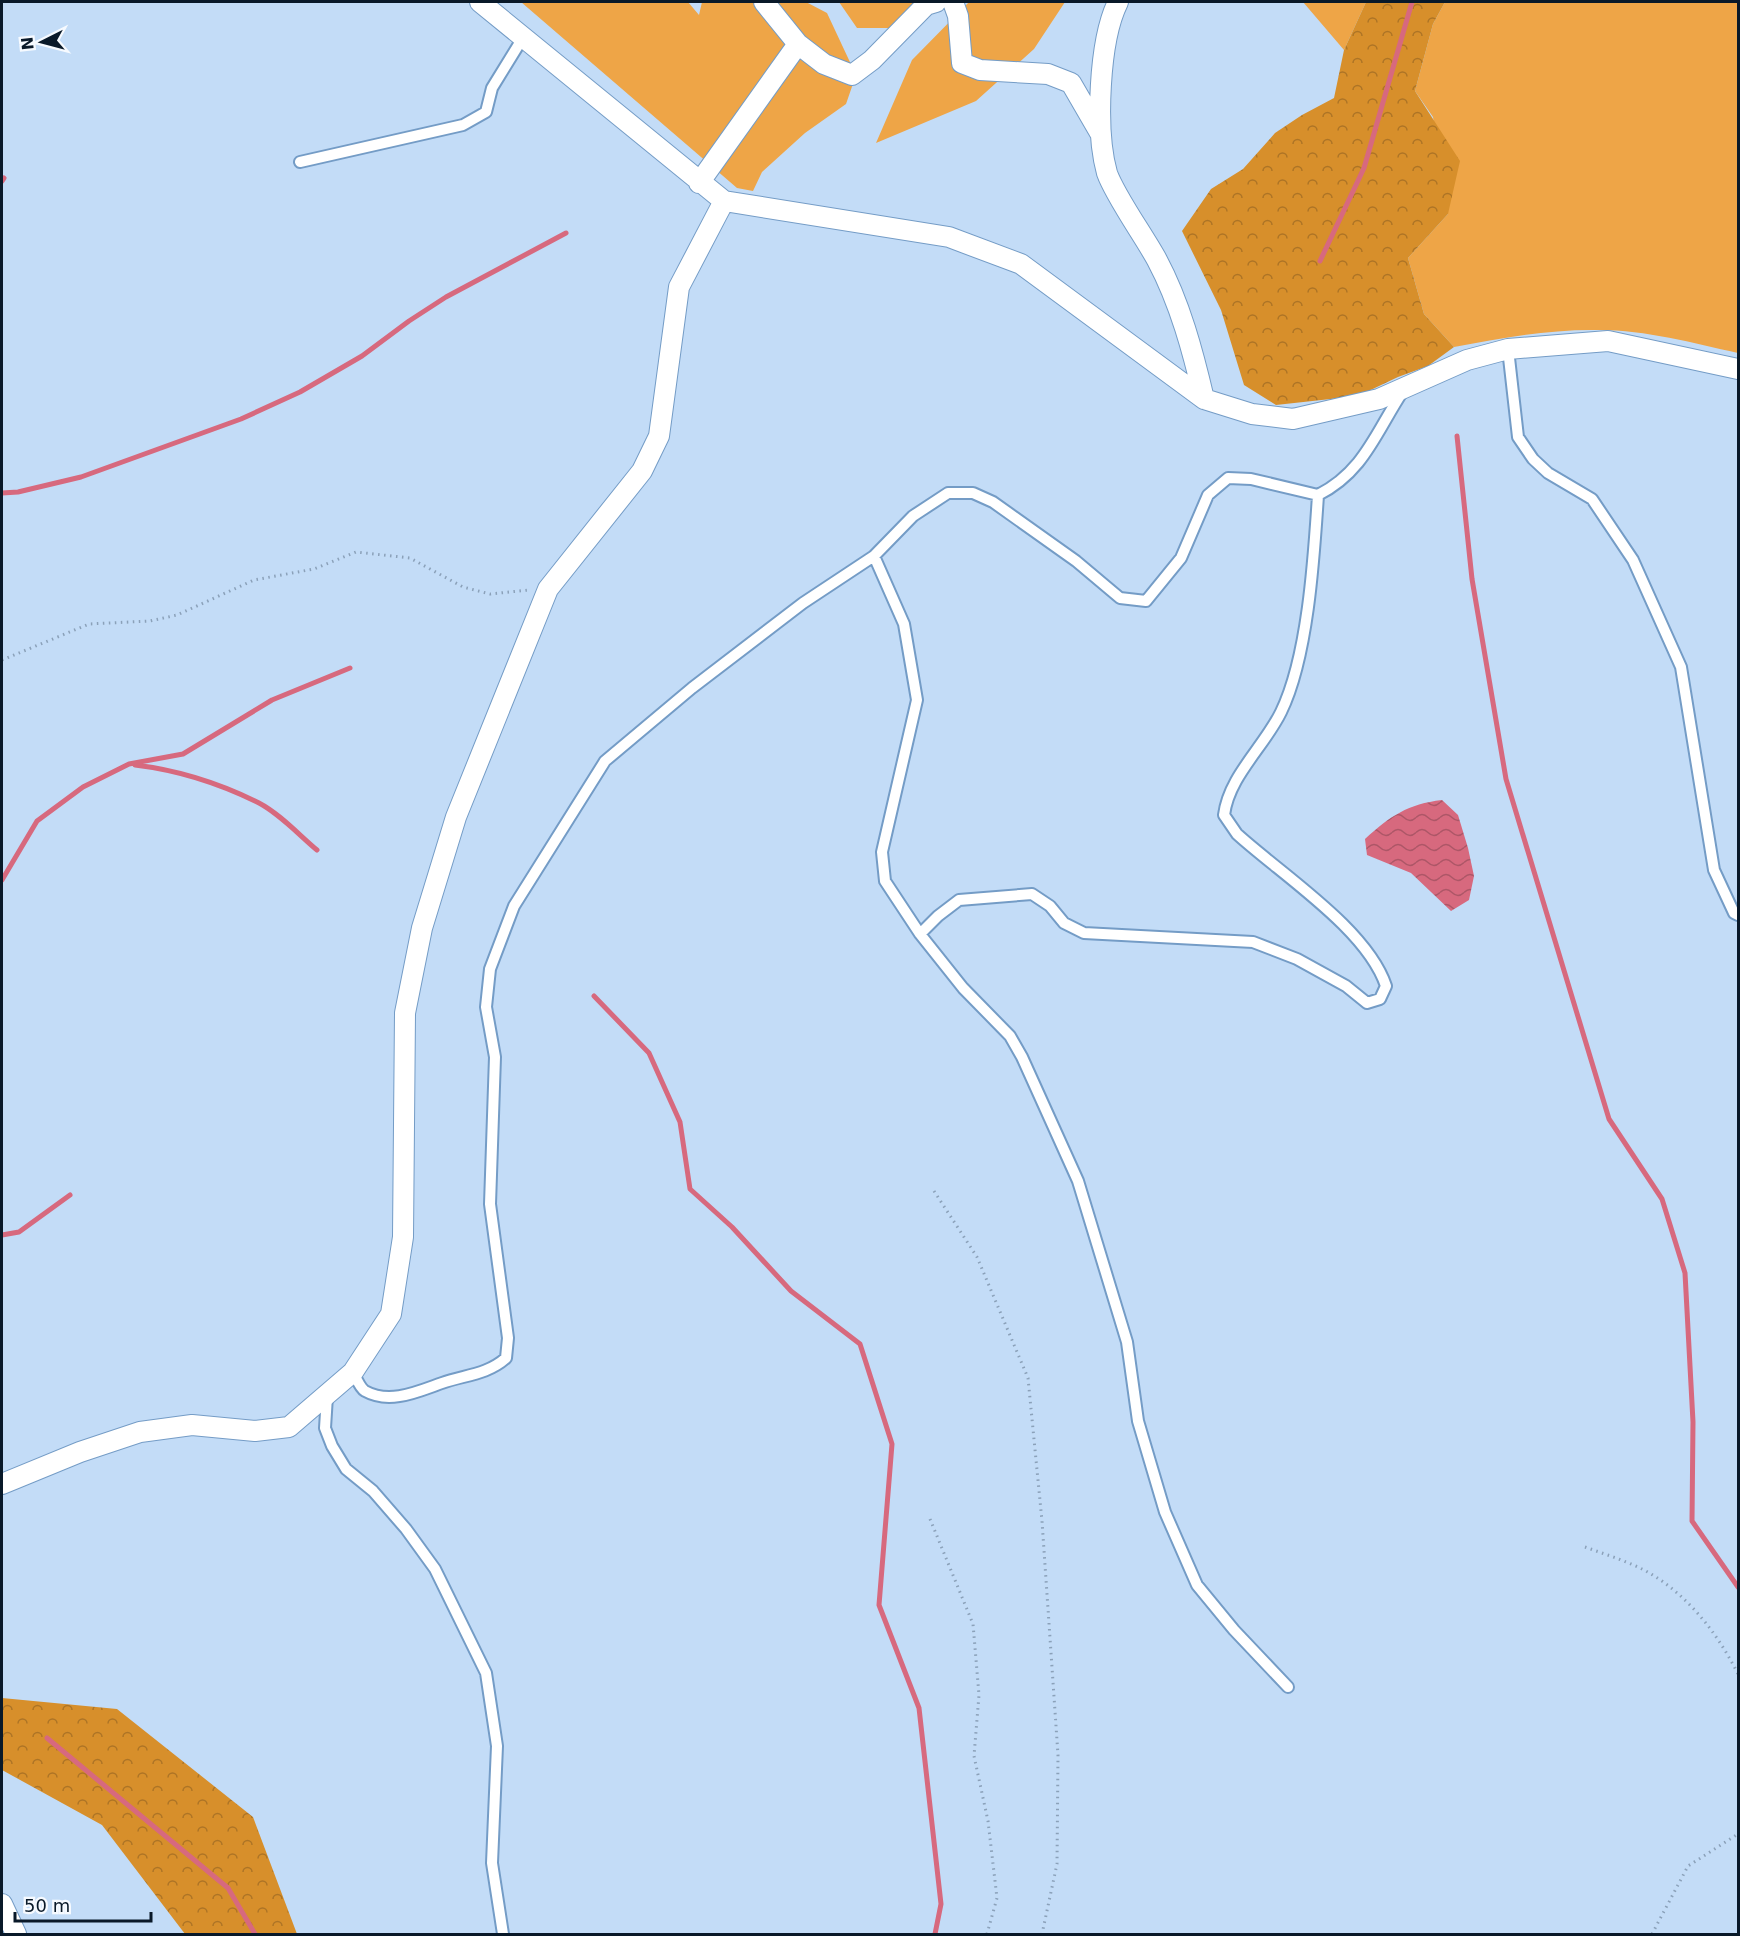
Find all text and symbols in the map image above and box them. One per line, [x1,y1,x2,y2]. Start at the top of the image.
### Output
north arrow [12,12,72,72]
text: N [17,36,38,51]
scale bar [15,1885,152,1923]
text: 50 m [24,1895,70,1916]

